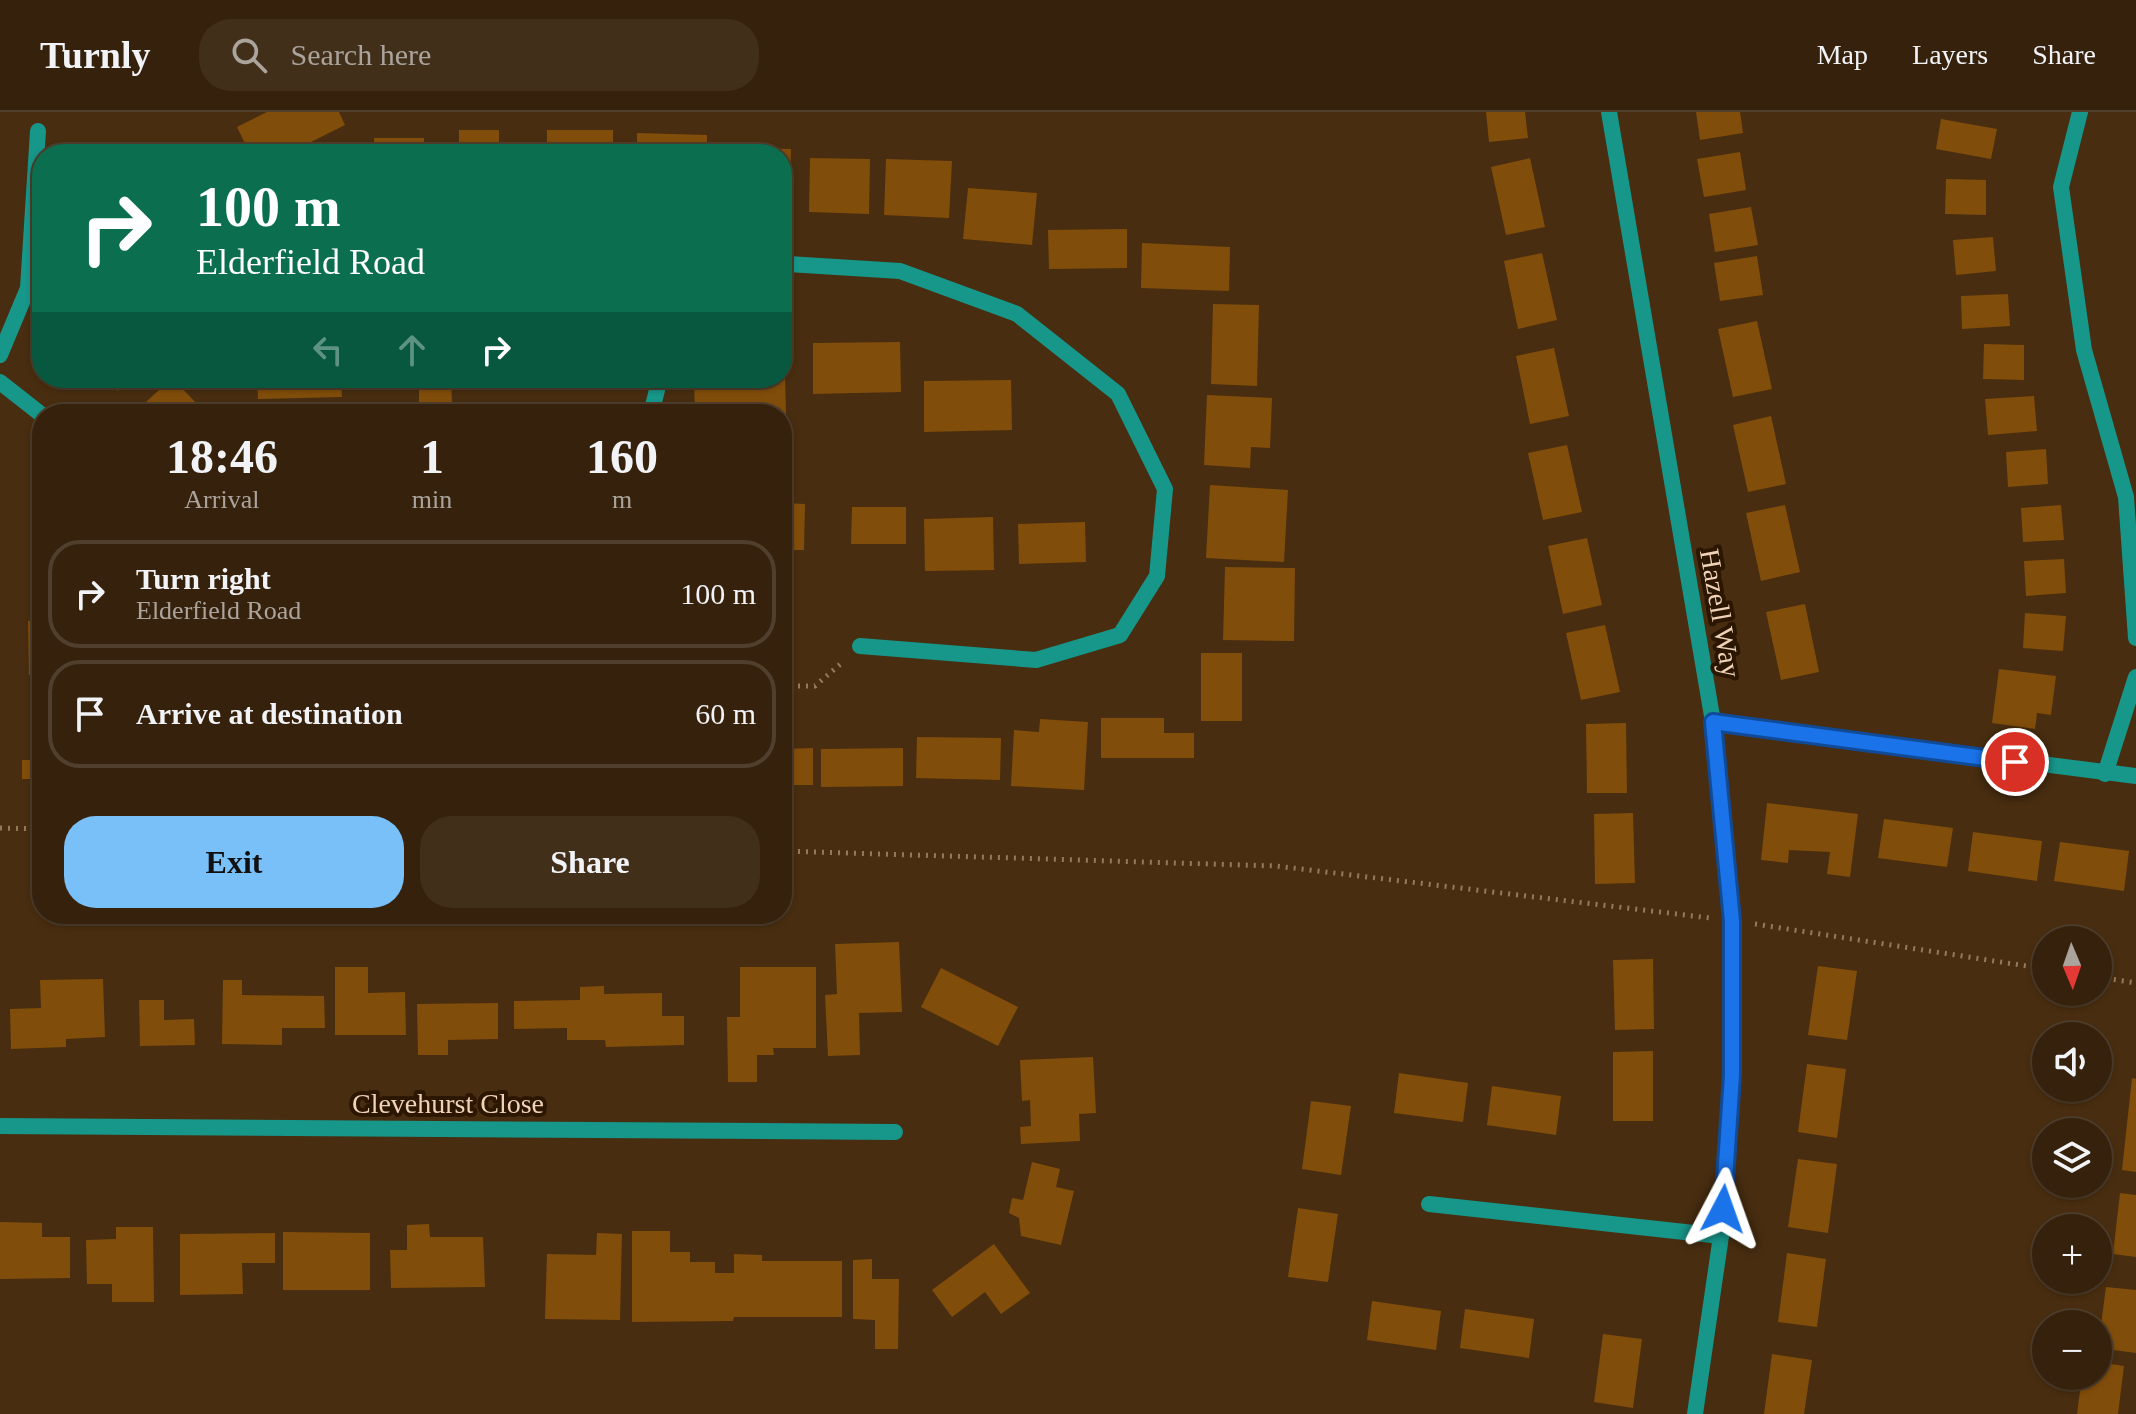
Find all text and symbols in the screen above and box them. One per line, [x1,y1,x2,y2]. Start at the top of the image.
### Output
search box [199,19,759,91]
icon: search [227,33,271,77]
text: Turnly [40,34,151,76]
text: Search here [291,38,431,71]
text: Map [1817,39,1868,70]
text: Layers [1912,39,1988,70]
text: Share [2032,39,2096,70]
icon: right [64,176,168,280]
text: 100 m [196,176,341,238]
text: Elderfield Road [196,242,425,282]
icon: left [306,328,350,372]
icon: ahead [390,328,434,372]
icon: right [474,328,518,372]
text: 18:46 [166,430,278,483]
text: 1 [420,430,444,483]
text: 160 [586,430,658,483]
text: Arrival [184,485,259,514]
text: min [412,485,452,514]
text: m [612,485,632,514]
street label: Hazell Way [1694,546,1747,680]
text: Turn right [136,562,271,595]
icon: right [68,572,112,616]
text: 100 m [680,577,756,610]
text: Elderfield Road [136,596,301,625]
icon: arrive [68,692,112,736]
text: Arrive at destination [136,697,403,730]
text: 60 m [695,697,756,730]
pin [1981,728,2049,796]
icon: arrive [1993,740,2037,784]
button: Exit [64,816,404,908]
button: Share [420,816,760,908]
north arrow [2032,926,2112,1006]
map controls [2032,926,2112,1390]
button: sound [2032,1022,2112,1102]
street label: Clevehurst Close [352,1088,544,1119]
button: layers [2032,1118,2112,1198]
position arrow [1681,1167,1765,1251]
button: + [2032,1214,2112,1294]
button: − [2032,1310,2112,1390]

